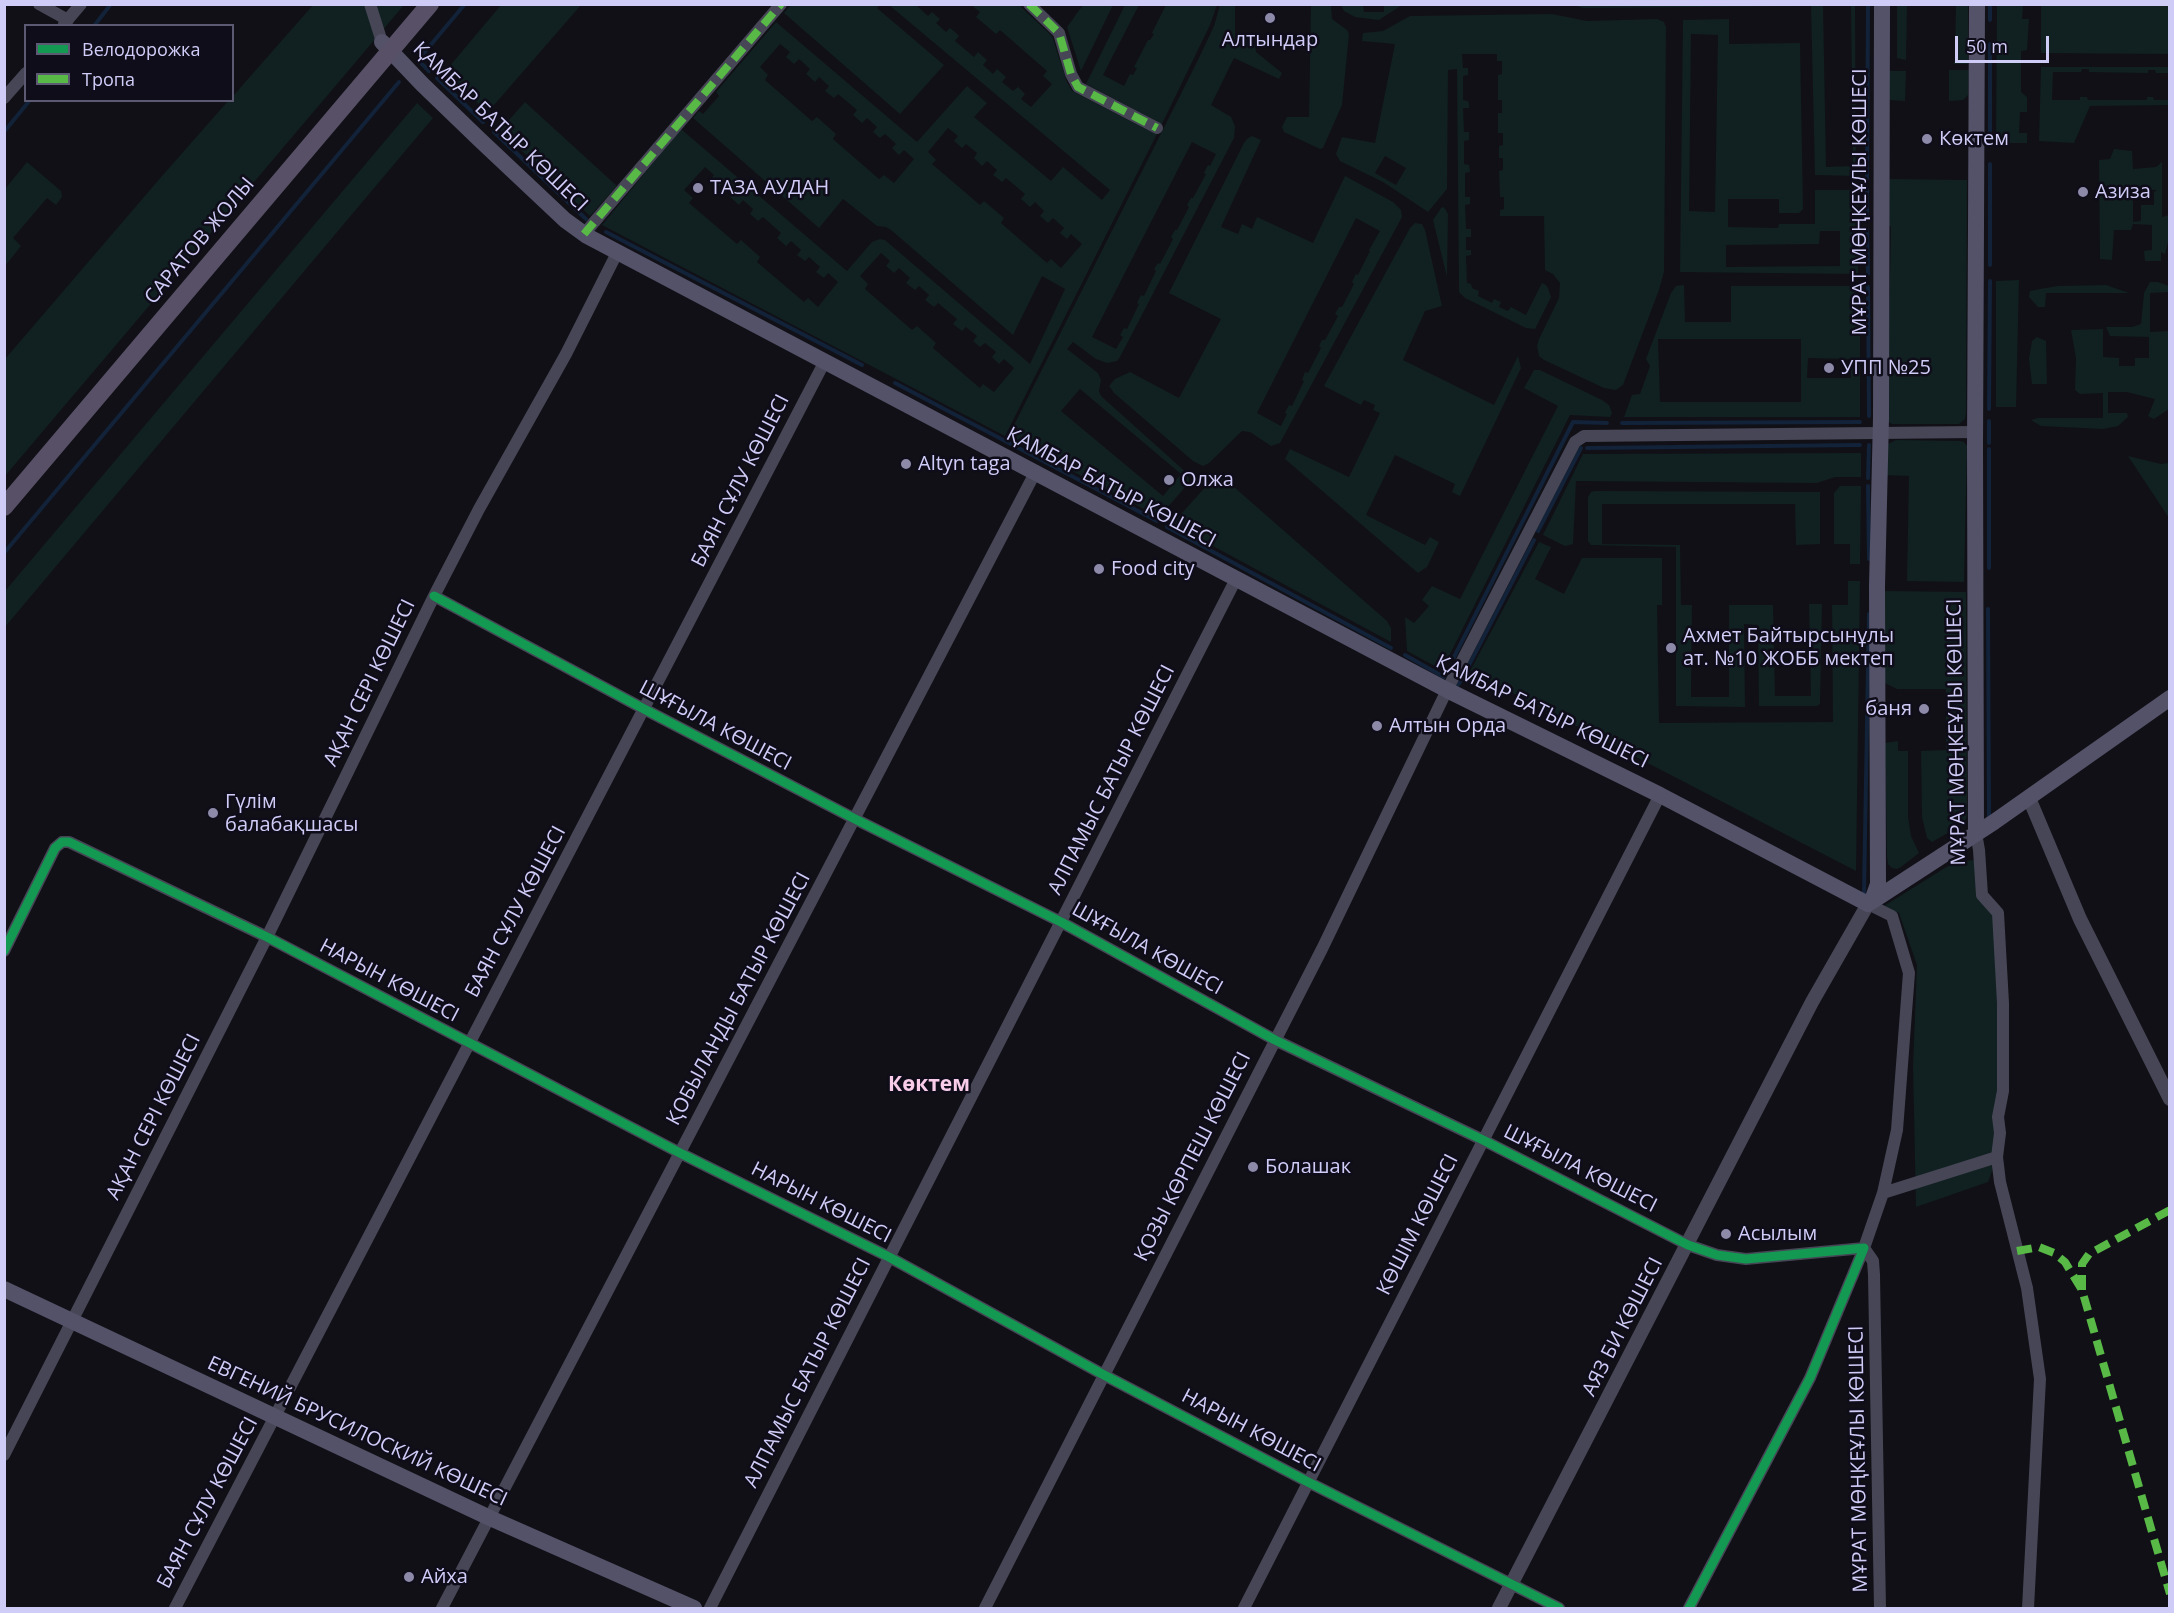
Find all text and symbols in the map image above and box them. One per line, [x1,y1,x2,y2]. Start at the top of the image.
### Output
marker: Алтындар [1263,11,1277,25]
legend [24,24,234,102]
scale bar [1958,24,2052,62]
place label: Алтындар [1222,28,1318,52]
text: 50 m [1966,34,2008,58]
text: Велодорожка [82,37,200,61]
street label: ҚАМБАР БАТЫР КӨШЕСІ [408,37,592,217]
text: Тропа [82,67,135,91]
street label: МҰРАТ МӨҢКЕҰЛЫ КӨШЕСІ [1848,68,1872,336]
place label: Көктем [1939,127,2009,151]
marker: Көктем [1920,132,1934,146]
street label: САРАТОВ ЖОЛЫ [140,173,260,309]
place label: ТАЗА АУДАН [710,176,829,200]
place label: Азиза [2095,180,2151,204]
marker: ТАЗА АУДАН [691,181,705,195]
marker: Азиза [2076,185,2090,199]
place label: УПП №25 [1841,356,1931,380]
marker: УПП №25 [1822,361,1836,375]
street label: БАЯН СҰЛУ КӨШЕСІ [687,391,795,571]
street label: ҚАМБАР БАТЫР КӨШЕСІ [1002,423,1220,553]
place label: Altyn taga [918,452,1011,476]
marker: Altyn taga [899,457,913,471]
place label: Олжа [1181,468,1234,492]
marker: Олжа [1162,473,1176,487]
place label: Food city [1111,557,1195,581]
marker: Food city [1092,562,1106,576]
street label: АҚАН СЕРІ КӨШЕСІ [319,596,421,770]
street label: МҰРАТ МӨҢКЕҰЛЫ КӨШЕСІ [1943,598,1971,866]
place label: Ахмет Байтырсынұлы ат. №10 ЖОББ мектеп [1683,624,1894,671]
marker: Ахмет Байтырсынұлы ат. №10 ЖОББ мектеп [1664,641,1678,655]
street label: ҚАМБАР БАТЫР КӨШЕСІ [1432,650,1652,774]
street label: АЛПАМЫС БАТЫР КӨШЕСІ [1044,661,1180,899]
street label: ШҰҒЫЛА КӨШЕСІ [635,676,795,776]
place label: баня [1865,697,1912,721]
marker: баня [1917,702,1931,716]
place label: Алтын Орда [1389,714,1506,738]
marker: Алтын Орда [1370,719,1384,733]
place label: Гүлім балабақшасы [225,790,358,837]
marker: Гүлім балабақшасы [206,806,220,820]
street label: БАЯН СҰЛУ КӨШЕСІ [461,822,571,1002]
street label: ҚОБЫЛАНДЫ БАТЫР КӨШЕСІ [662,868,816,1130]
street label: ШҰҒЫЛА КӨШЕСІ [1067,898,1227,1000]
street label: НАРЫН КӨШЕСІ [315,934,463,1028]
street label: АҚАН СЕРІ КӨШЕСІ [102,1030,206,1204]
street label: ҚОЗЫ КӨРПЕШ КӨШЕСІ [1130,1048,1256,1266]
district label: Көктем [888,1072,970,1098]
street label: ШҰҒЫЛА КӨШЕСІ [1499,1120,1661,1218]
street label: КӨШІМ КӨШЕСІ [1372,1151,1464,1299]
place label: Болашак [1265,1155,1351,1179]
street label: НАРЫН КӨШЕСІ [747,1157,895,1249]
marker: Болашак [1246,1160,1260,1174]
place label: Асылым [1738,1222,1817,1246]
marker: Асылым [1719,1227,1733,1241]
street label: АЛПАМЫС БАТЫР КӨШЕСІ [740,1254,876,1492]
street label: АЯЗ БИ КӨШЕСІ [1578,1254,1668,1400]
street label: МҰРАТ МӨҢКЕҰЛЫ КӨШЕСІ [1845,1325,1873,1593]
street label: ЕВГЕНИЙ БРУСИЛОСКИЙ КӨШЕСІ [203,1352,511,1512]
street label: НАРЫН КӨШЕСІ [1177,1384,1325,1478]
street label: БАЯН СҰЛУ КӨШЕСІ [153,1413,263,1593]
place label: Айха [421,1565,468,1589]
marker: Айха [402,1570,416,1584]

